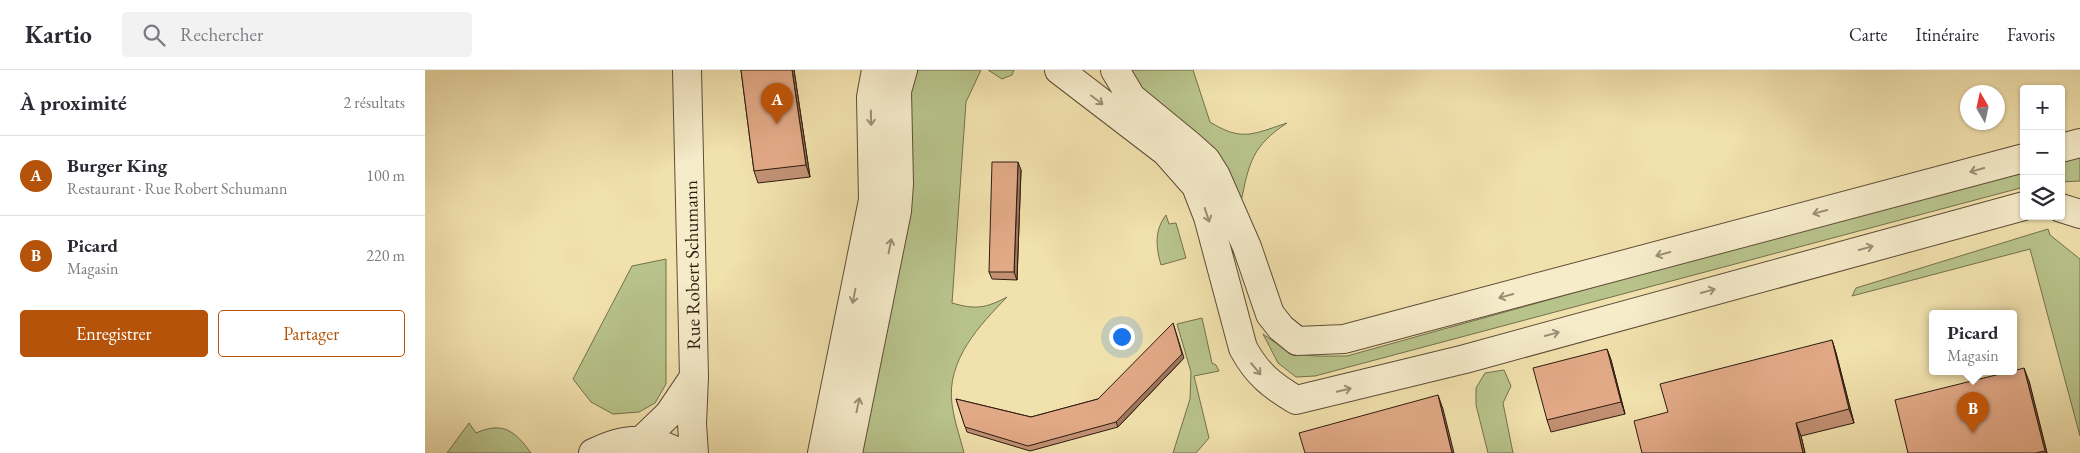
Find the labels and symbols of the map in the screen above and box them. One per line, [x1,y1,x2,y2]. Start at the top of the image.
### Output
pin: A [761,83,793,124]
north arrow [1960,85,2005,130]
one-way arrow [1090,94,1103,105]
one-way arrow [867,110,876,126]
one-way arrow [1969,166,1985,175]
street label: Rue Robert Schumann [678,180,706,350]
one-way arrow [1202,207,1212,223]
one-way arrow [1812,208,1828,217]
one-way arrow [886,238,895,254]
one-way arrow [1857,243,1873,252]
one-way arrow [1655,249,1671,259]
one-way arrow [1700,286,1716,295]
one-way arrow [849,288,858,304]
one-way arrow [1498,291,1514,301]
your location [1109,324,1135,350]
one-way arrow [1543,329,1559,339]
one-way arrow [1250,362,1261,375]
one-way arrow [1335,385,1351,394]
pin: B [1957,392,1989,433]
one-way arrow [854,398,863,414]

